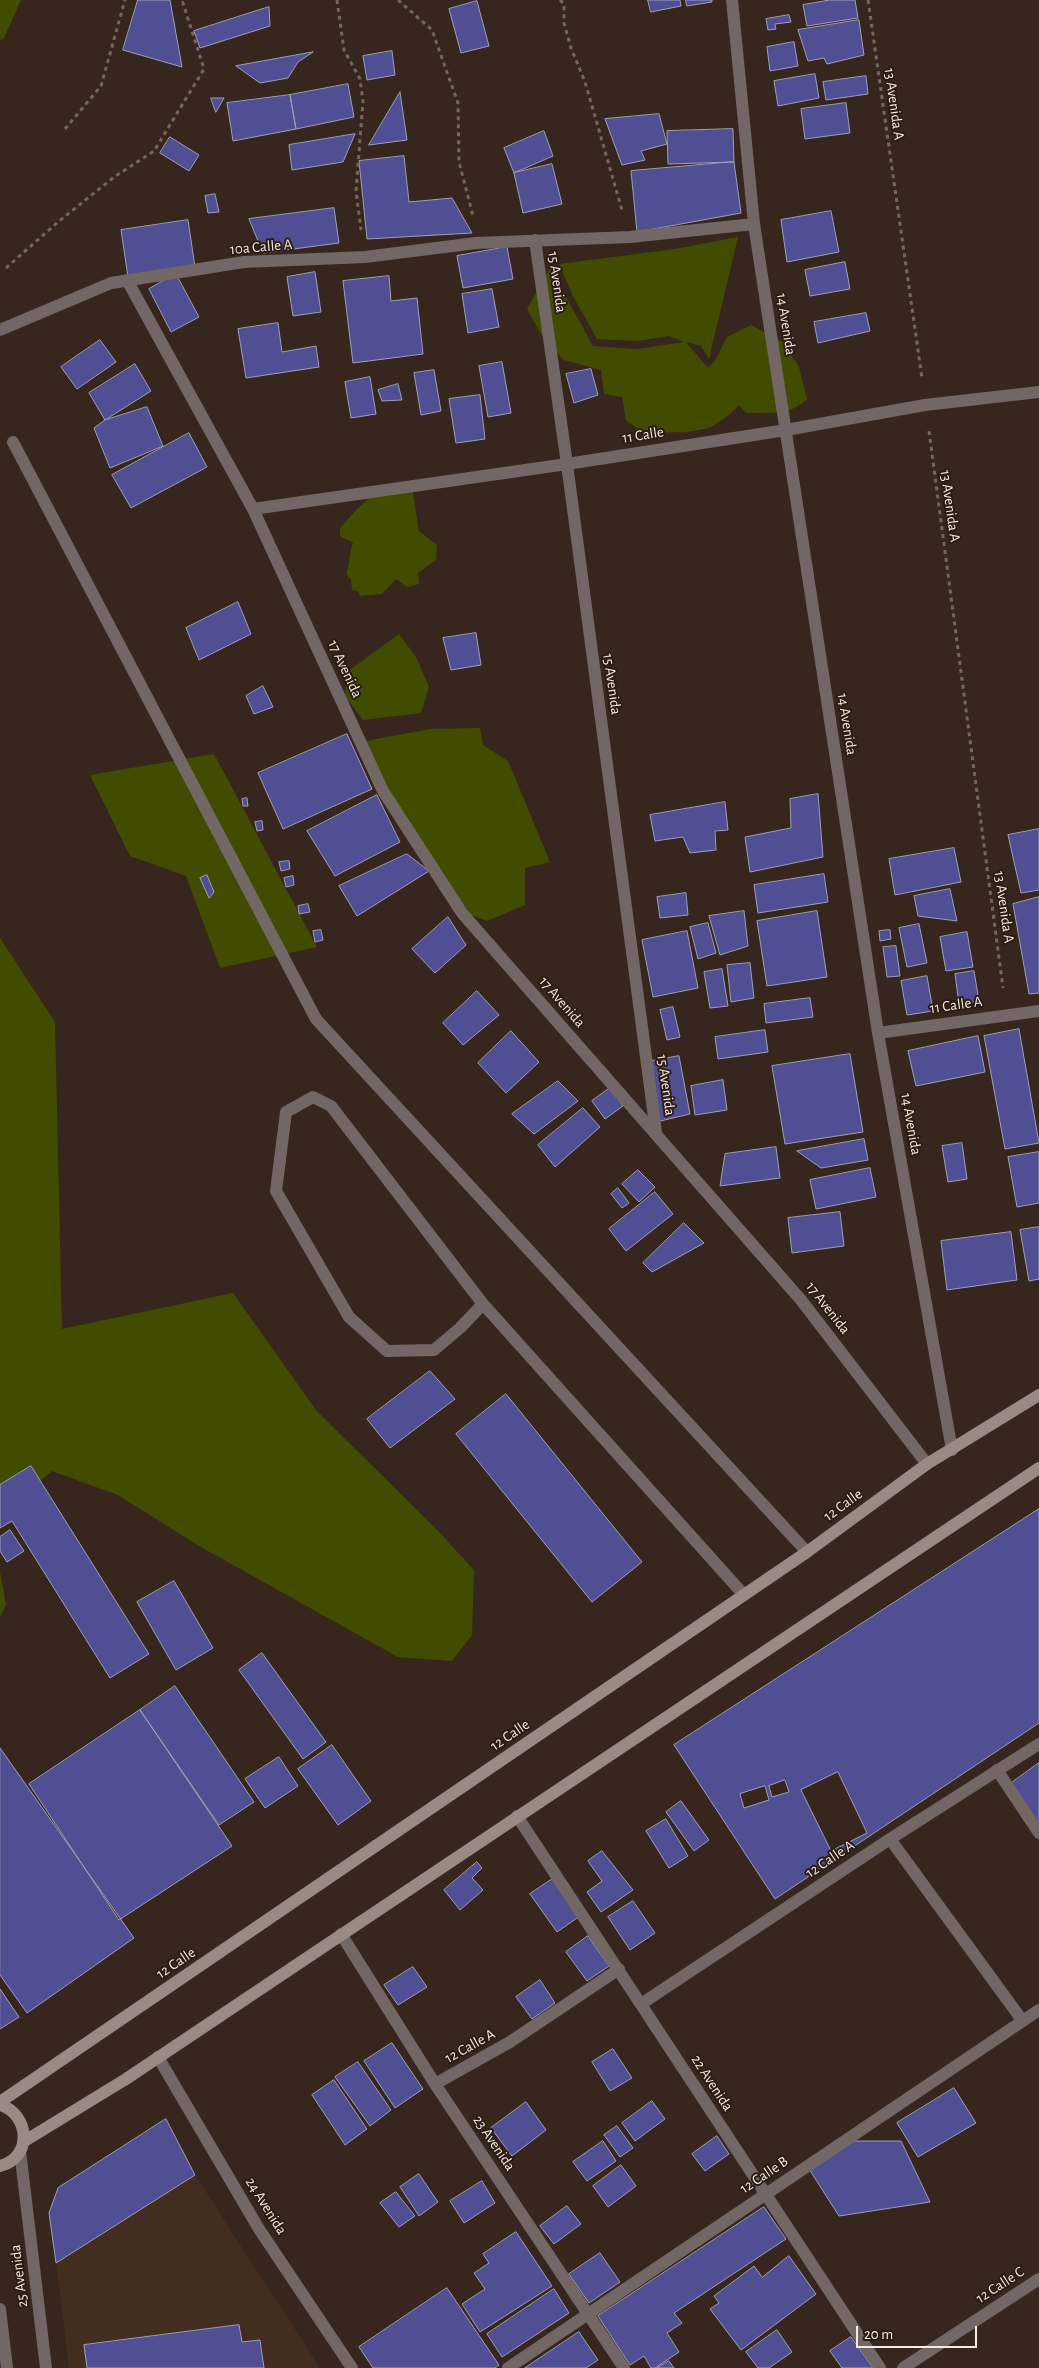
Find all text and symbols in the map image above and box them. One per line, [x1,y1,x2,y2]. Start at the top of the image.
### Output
street label: 13 Avenida A [880,67,908,141]
street label: 10a Calle A [229,235,293,259]
street label: 15 Avenida [544,250,570,314]
street label: 14 Avenida [772,292,800,356]
street label: 11 Calle [621,423,665,447]
street label: 13 Avenida A [936,469,964,543]
street label: 17 Avenida [324,637,366,701]
street label: 15 Avenida [599,652,625,716]
street label: 14 Avenida [833,692,861,756]
street label: 13 Avenida A [990,870,1018,944]
street label: 17 Avenida [535,973,589,1031]
street label: 11 Calle A [929,992,983,1018]
street label: 15 Avenida [653,1053,679,1117]
street label: 14 Avenida [897,1092,925,1156]
street label: 17 Avenida [802,1278,854,1338]
street label: 12 Calle [820,1485,866,1525]
street label: 12 Calle [487,1715,533,1755]
street label: 12 Calle A [802,1836,858,1882]
street label: 12 Calle [153,1943,199,1983]
street label: 12 Calle A [442,2025,498,2067]
street label: 22 Avenida [687,2051,737,2115]
street label: 23 Avenida [469,2112,519,2174]
street label: 12 Calle B [737,2152,791,2198]
street label: 24 Avenida [241,2174,291,2238]
street label: 25 Avenida [6,2244,32,2308]
street label: 12 Calle C [973,2263,1027,2307]
scale bar [859,2316,980,2348]
text: 20 m [864,2327,893,2342]

